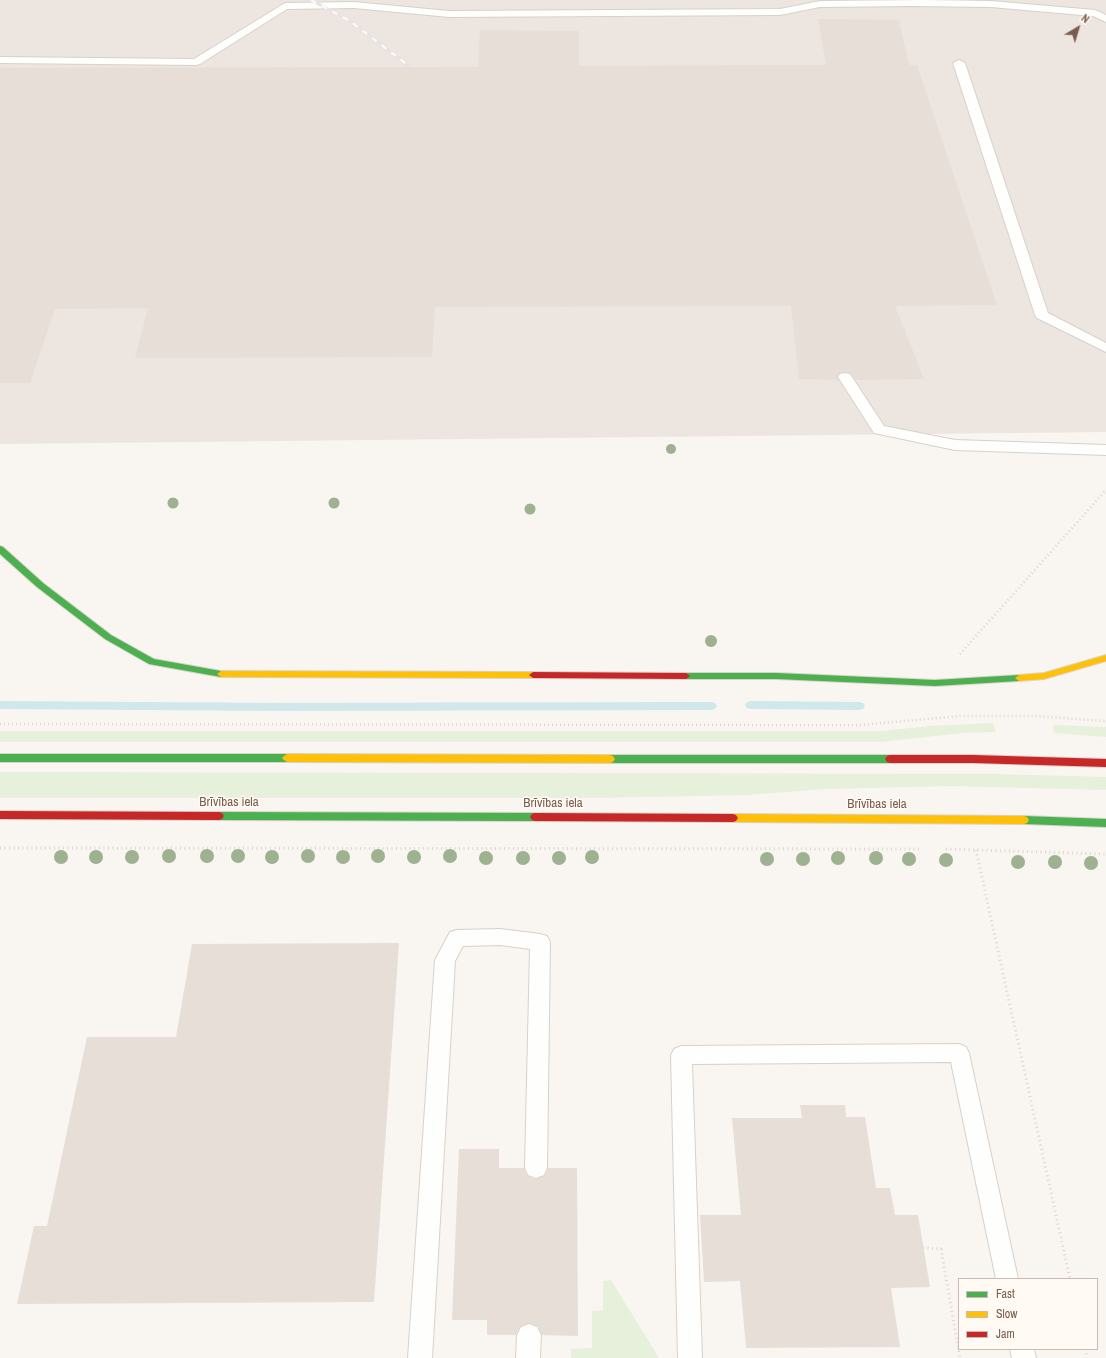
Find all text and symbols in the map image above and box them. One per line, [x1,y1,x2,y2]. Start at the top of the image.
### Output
north arrow [1058,8,1098,48]
text: N [1079,11,1092,26]
street label: Brīvības iela [199,795,259,811]
street label: Brīvības iela [523,796,583,812]
street label: Brīvības iela [847,797,907,813]
legend [958,1278,1098,1350]
text: Fast [996,1286,1015,1302]
text: Slow [996,1306,1017,1322]
text: Jam [996,1326,1015,1342]

